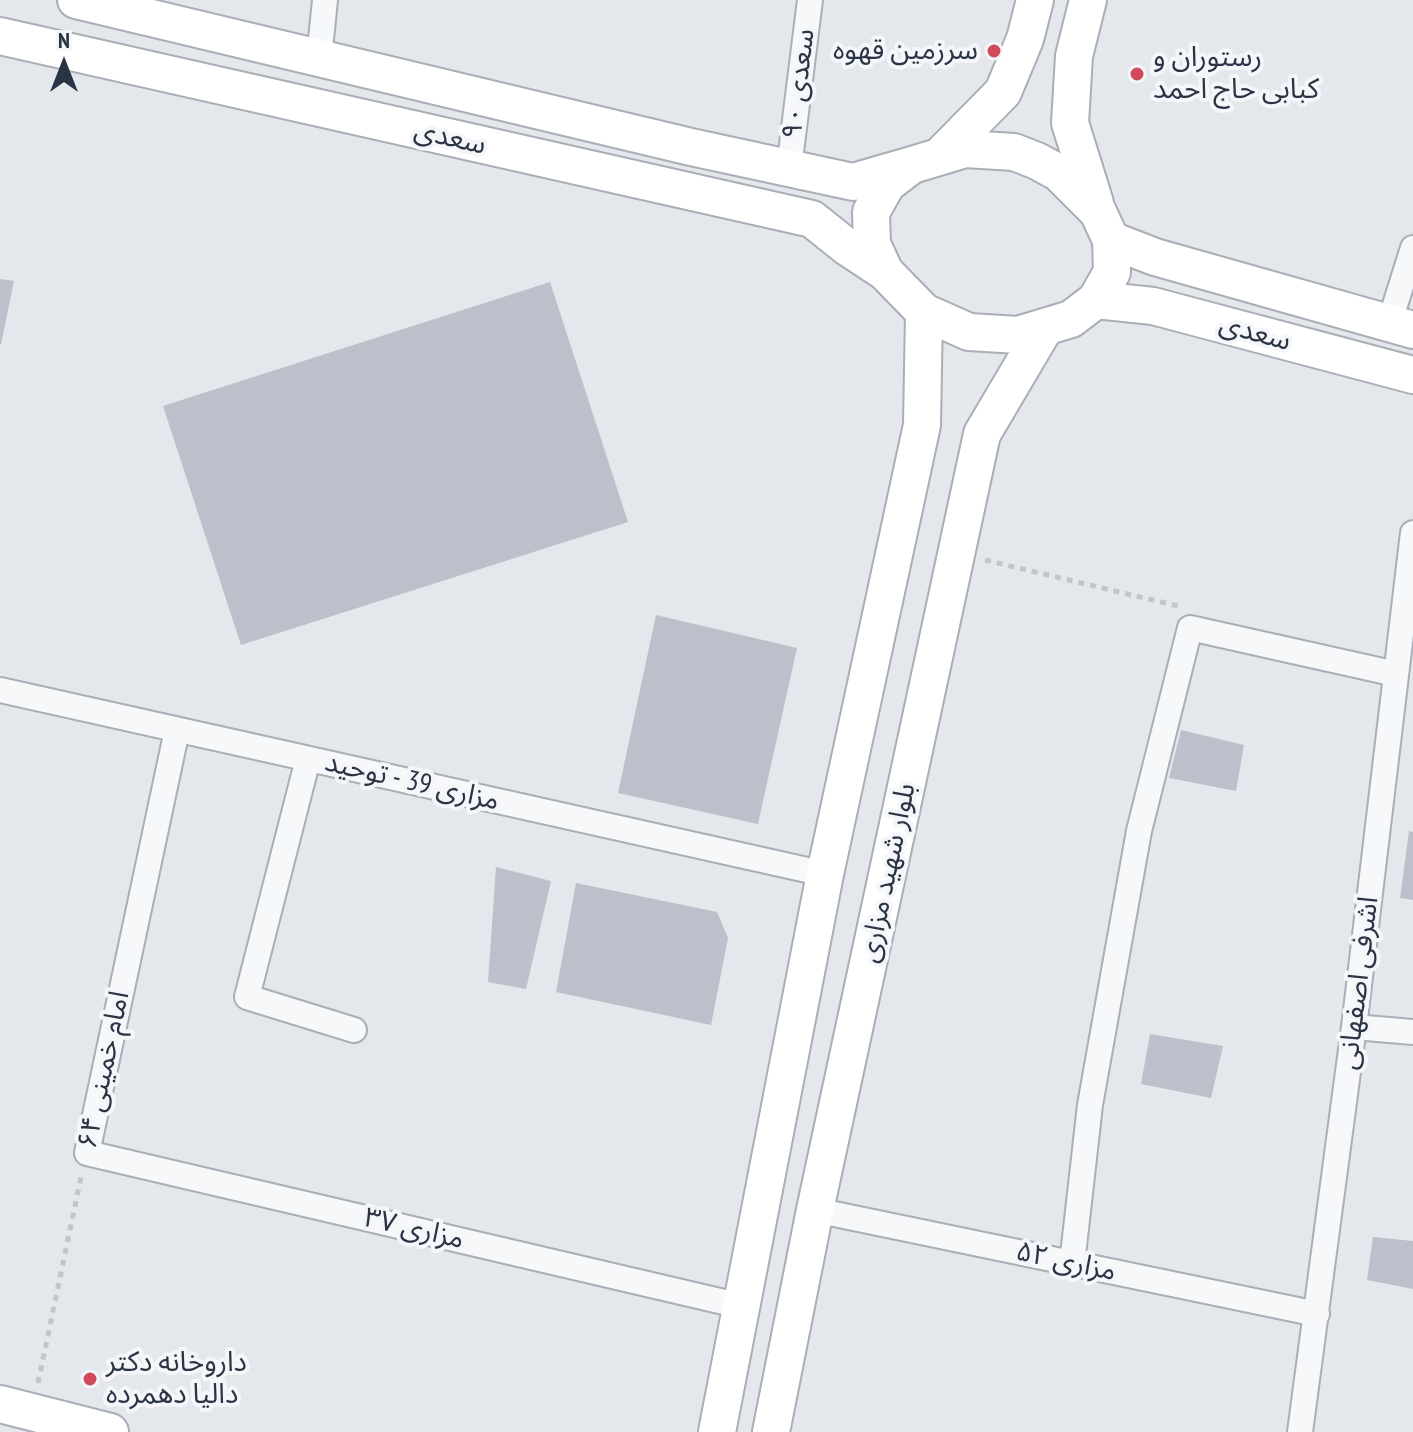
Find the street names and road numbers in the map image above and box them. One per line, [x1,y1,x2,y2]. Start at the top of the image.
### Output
street label: سعدی ۹۰ [776,27,822,141]
street label: سعدی [411,113,489,163]
street label: سعدی [1216,307,1294,359]
street label: مزاری 39 - توحید [322,746,502,818]
street label: بلوار شهید مزاری [853,780,923,966]
street label: اشرفی اصفهانی [1332,894,1386,1072]
street label: امام خمینی ۶۴ [71,988,137,1152]
street label: مزاری ۳۷ [361,1201,467,1257]
street label: مزاری ۵۲ [1013,1235,1119,1289]

